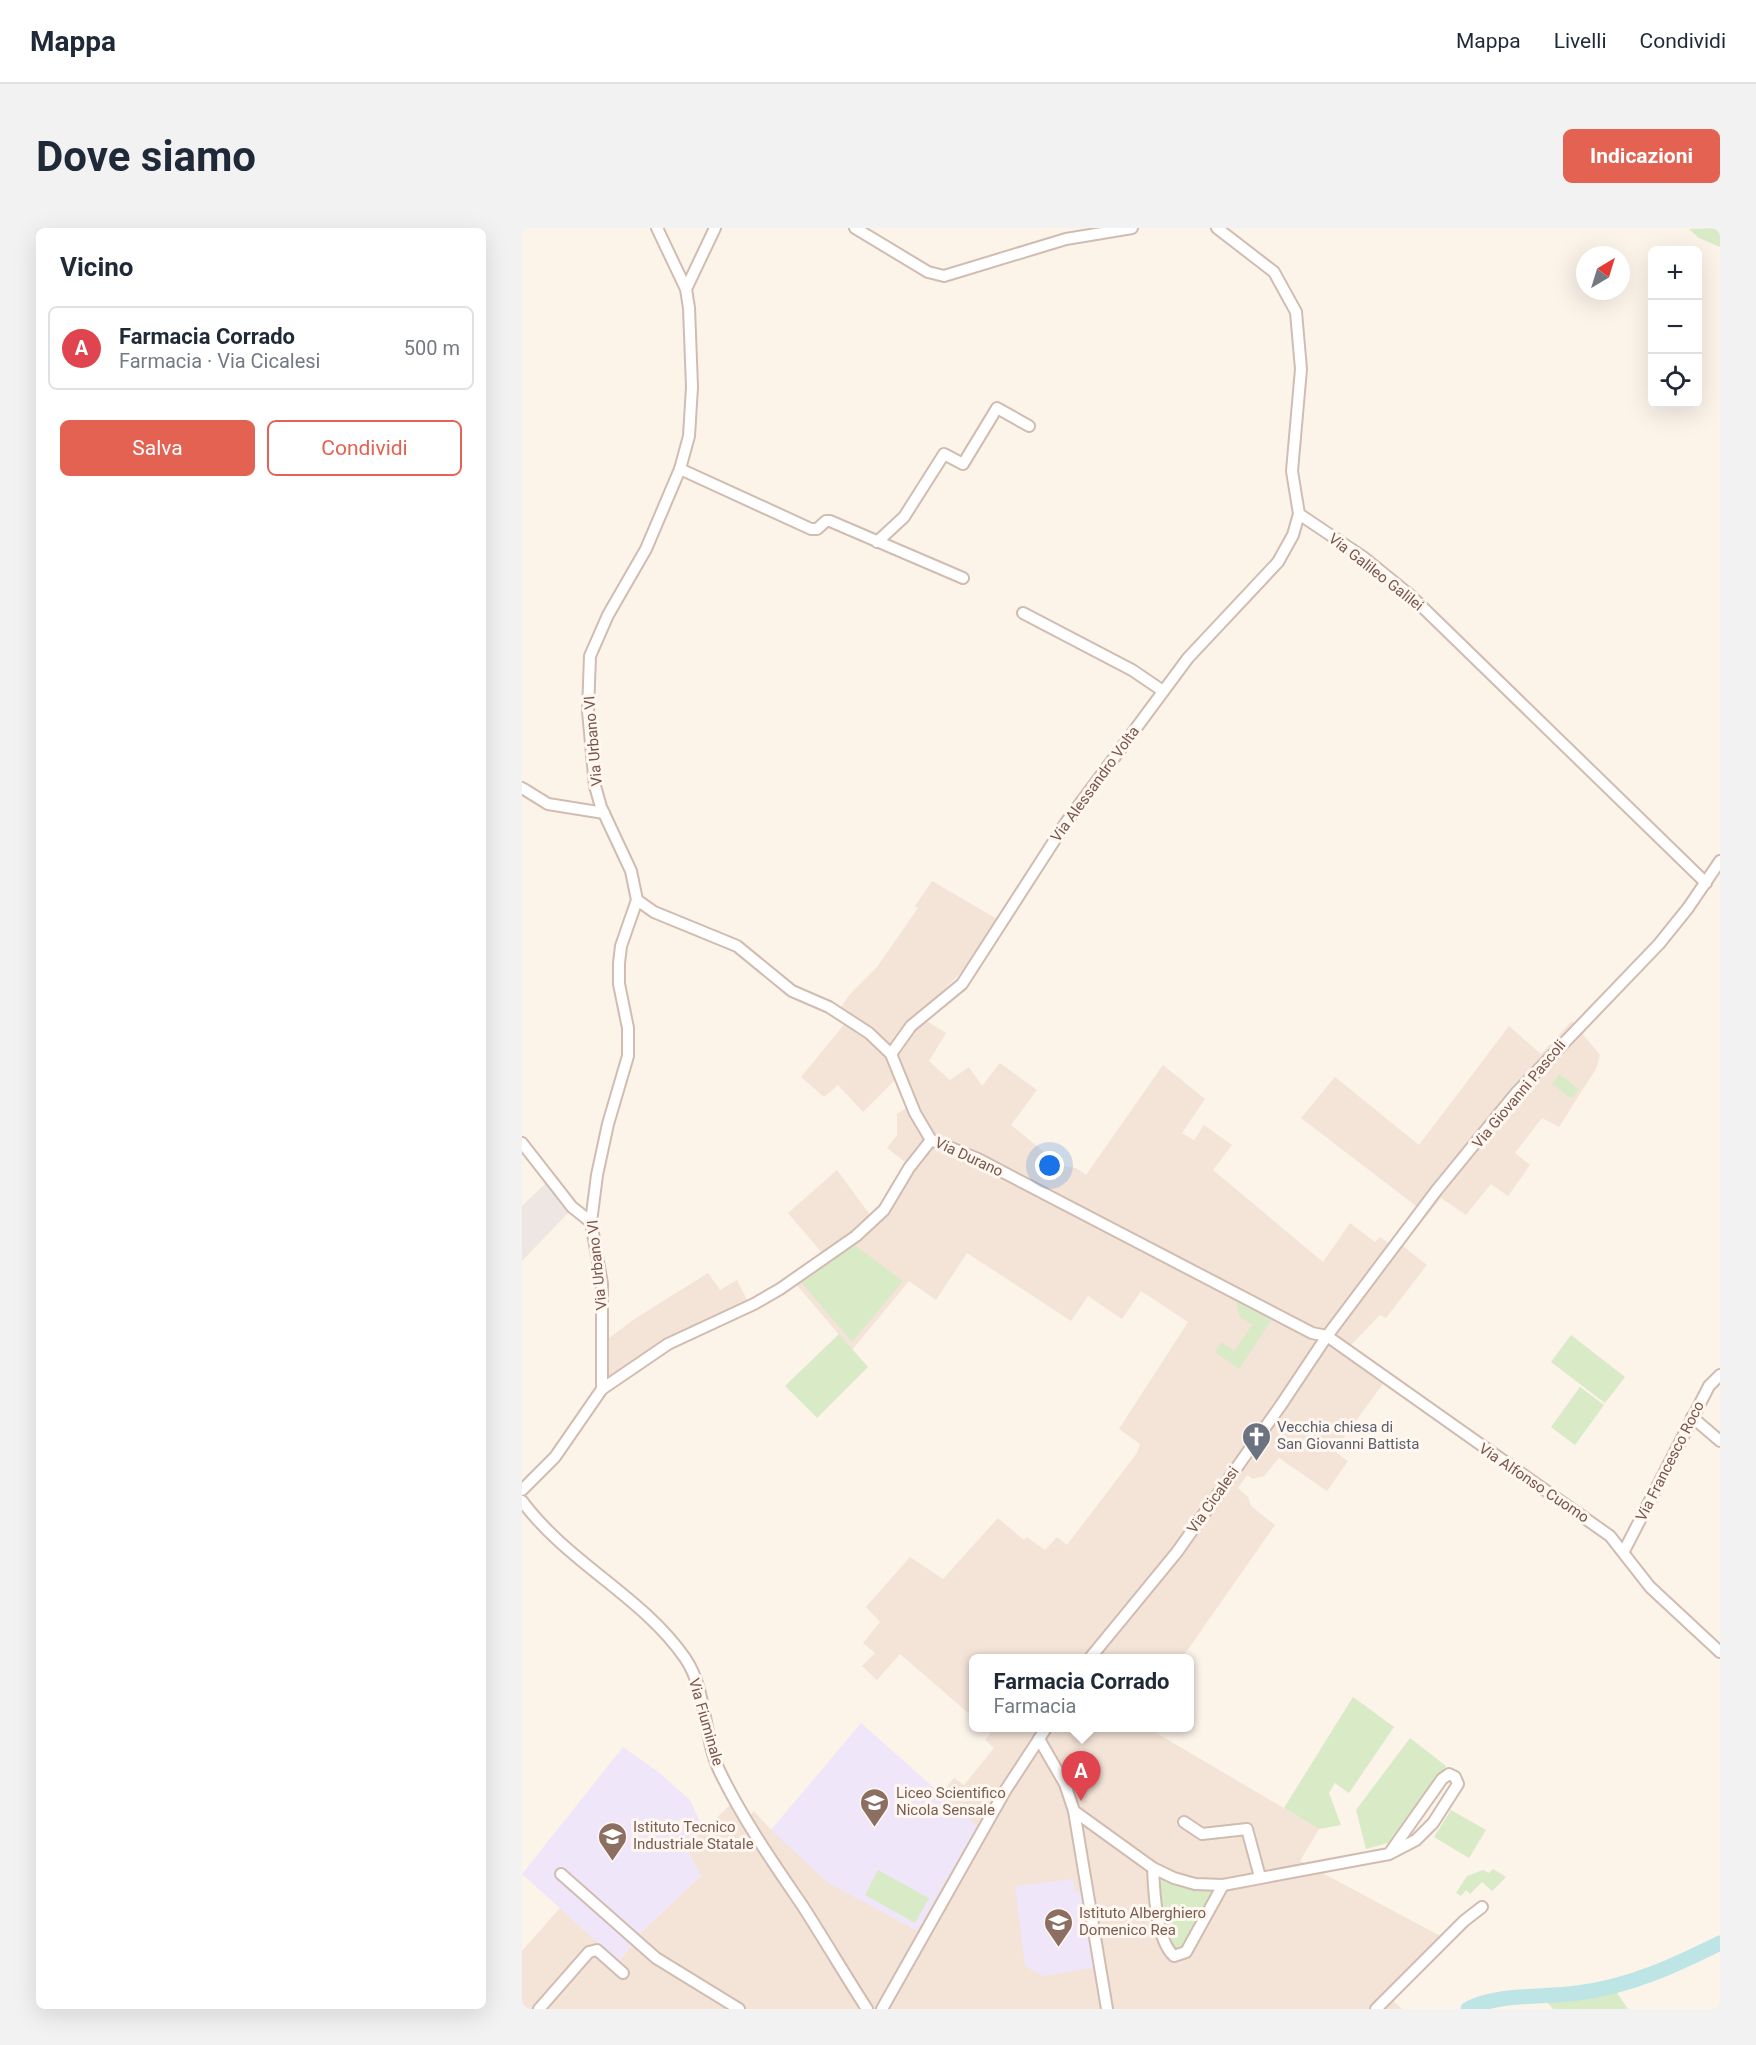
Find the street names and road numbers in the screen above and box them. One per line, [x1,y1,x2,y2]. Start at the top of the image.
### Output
street label: Via Galileo Galilei [1325,529,1427,615]
street label: Via Urbano VI [580,695,606,787]
street label: Via Alessandro Volta [1047,723,1143,845]
street label: Via Giovanni Pascoli [1469,1036,1569,1152]
street label: Via Durano [932,1133,1006,1181]
street label: Via Urbano VI [583,1219,611,1311]
street label: Via Francesco Roco [1632,1398,1708,1524]
street label: Via Alfonso Cuomo [1476,1440,1592,1526]
street label: Via Cicalesi [1183,1463,1243,1537]
street label: Via Fiuminale [685,1676,727,1768]

